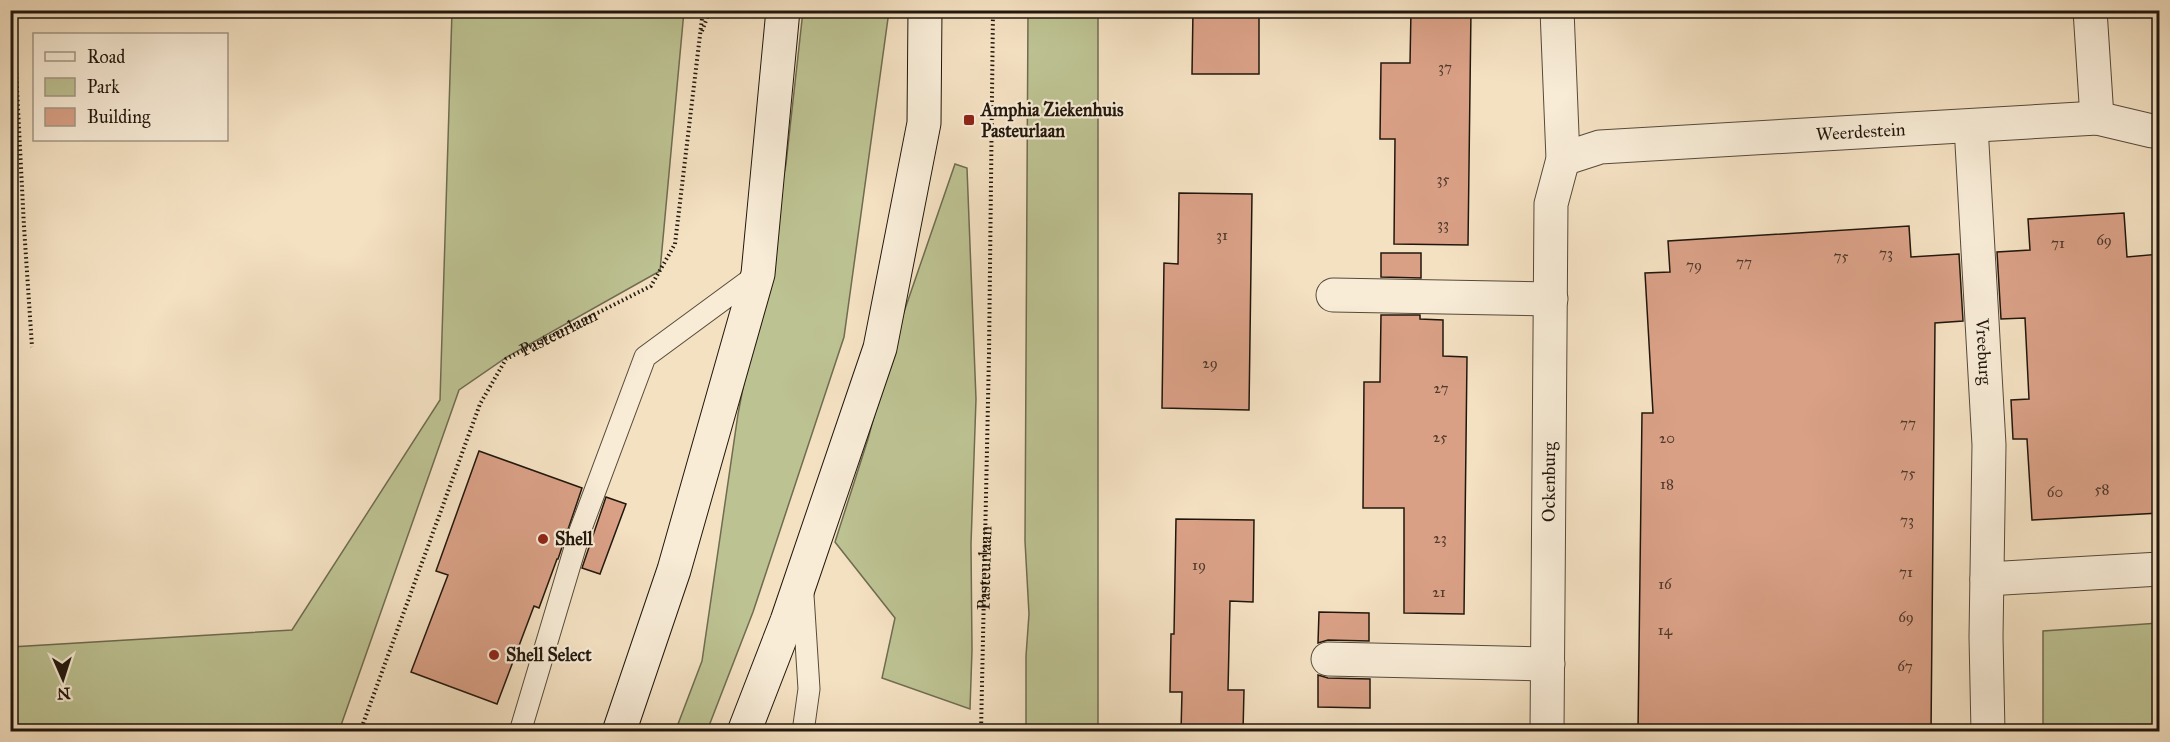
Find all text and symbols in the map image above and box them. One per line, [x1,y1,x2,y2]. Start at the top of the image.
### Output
legend [33,33,228,141]
text: Road [87,46,125,68]
house number: 37 [1438,58,1452,76]
text: Park [87,76,120,98]
place label: Amphia Ziekenhuis Pasteurlaan [980,99,1124,142]
text: Building [87,106,151,129]
marker: Amphia Ziekenhuis Pasteurlaan [962,113,976,127]
street label: Weerdestein [1815,118,1906,145]
house number: 35 [1437,170,1450,188]
house number: 33 [1437,215,1449,233]
house number: 31 [1216,226,1228,244]
house number: 69 [2096,231,2112,249]
house number: 71 [2051,234,2065,252]
house number: 73 [1879,244,1893,262]
house number: 75 [1834,247,1849,265]
house number: 77 [1736,253,1752,271]
house number: 79 [1686,256,1702,274]
street label: Pasteurlaan [516,304,601,361]
street label: Vreeburg [1971,317,1997,386]
house number: 29 [1202,354,1218,372]
house number: 27 [1434,379,1449,397]
house number: 77 [1900,414,1916,432]
house number: 25 [1433,428,1447,446]
house number: 20 [1659,429,1675,447]
street label: Ockenburg [1538,441,1561,522]
house number: 75 [1901,464,1916,482]
house number: 18 [1660,475,1674,493]
house number: 58 [2095,480,2109,498]
house number: 60 [2047,483,2063,501]
house number: 73 [1900,511,1914,529]
street label: Pasteurlaan [973,525,996,610]
place label: Shell [555,528,594,550]
house number: 23 [1433,529,1447,547]
marker: Shell [536,532,550,546]
house number: 19 [1192,556,1206,574]
house number: 71 [1899,563,1913,581]
house number: 16 [1658,575,1673,593]
house number: 21 [1432,583,1446,601]
house number: 69 [1898,608,1914,626]
house number: 14 [1658,621,1673,639]
place label: Shell Select [506,644,592,666]
marker: Shell Select [487,648,501,662]
north arrow [33,649,93,709]
house number: 67 [1897,657,1913,675]
text: N [56,684,71,703]

